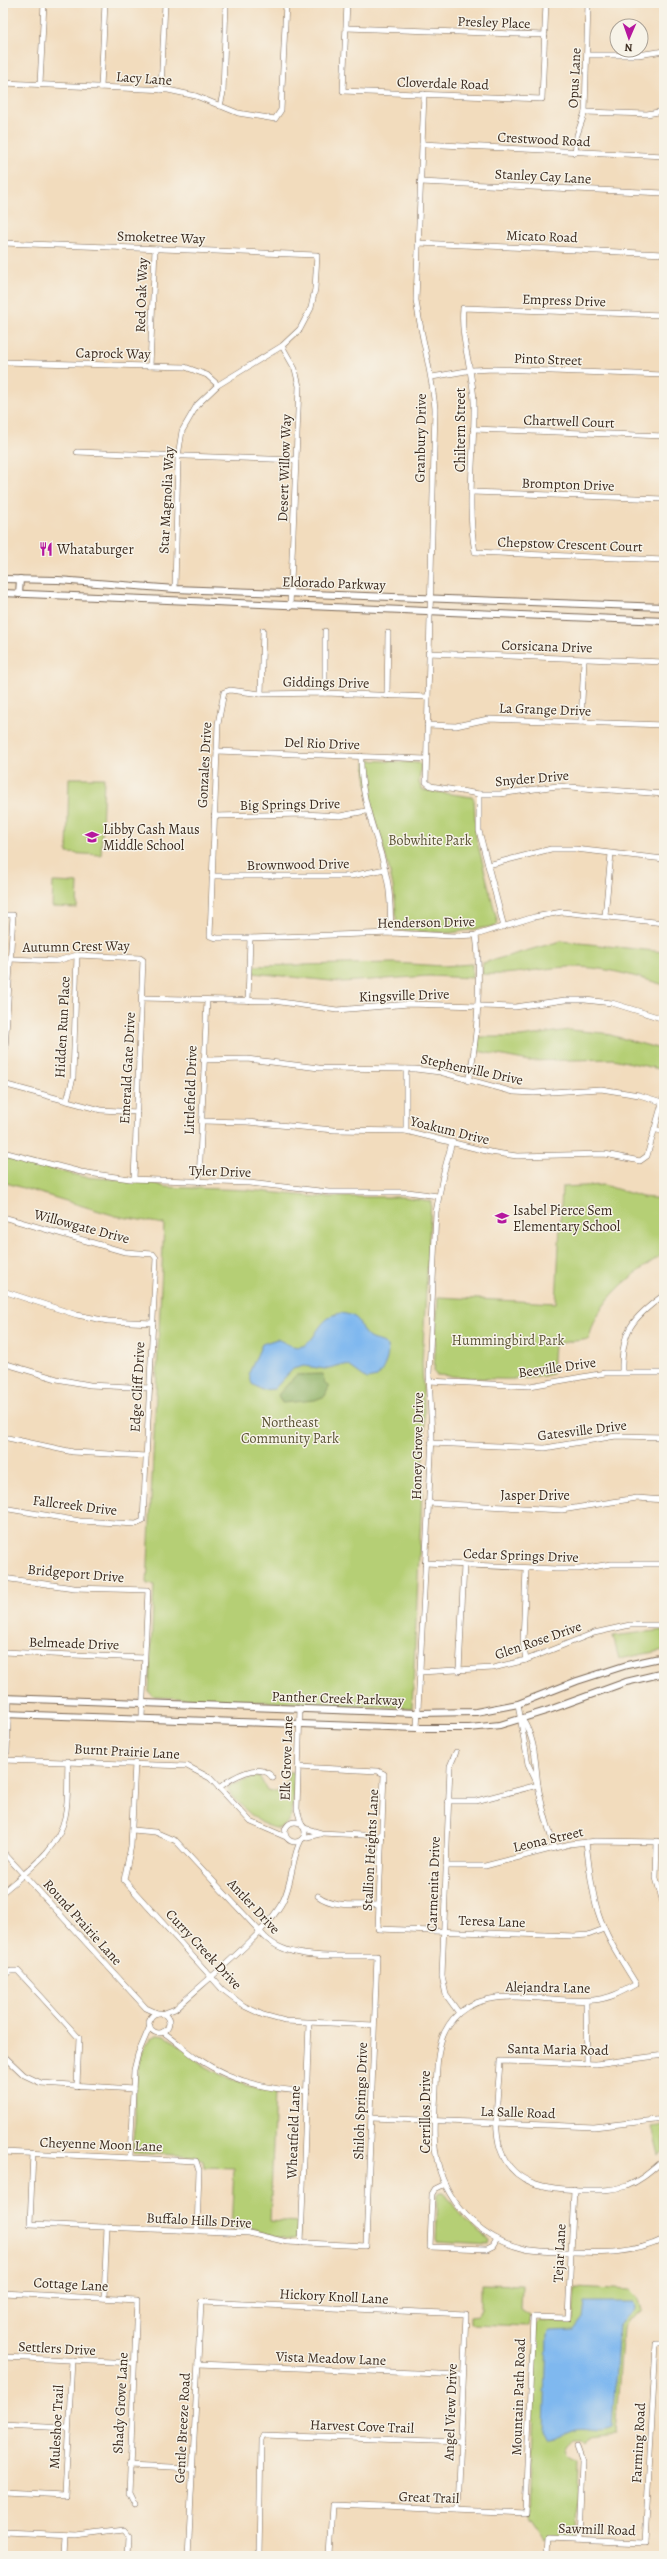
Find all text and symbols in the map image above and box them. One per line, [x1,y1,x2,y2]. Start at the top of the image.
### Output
street label: Presley Place [457,12,531,33]
north arrow [609,18,649,58]
text: N [624,40,633,55]
street label: Opus Lane [563,47,586,109]
street label: Lacy Lane [115,67,173,90]
street label: Cloverdale Road [397,72,490,95]
street label: Crestwood Road [497,128,592,151]
street label: Stanley Cay Lane [494,164,592,189]
street label: Smoketree Way [116,226,206,249]
street label: Micato Road [506,226,579,247]
street label: Red Oak Way [131,256,152,333]
street label: Empress Drive [522,290,606,311]
street label: Caprock Way [75,343,151,364]
street label: Pinto Street [514,349,583,370]
street label: Chiltern Street [451,387,470,472]
street label: Granbury Drive [410,393,431,483]
street label: Chartwell Court [523,410,615,433]
street label: Desert Willow Way [273,413,296,522]
street label: Star Magnolia Way [154,445,179,554]
street label: Brompton Drive [521,473,615,496]
street label: Chepstow Crescent Court [497,532,643,557]
place label: Whataburger [56,540,134,559]
restaurant icon: Whataburger [38,541,54,557]
street label: Eldorado Parkway [282,572,387,595]
street label: Corsicana Drive [501,635,593,658]
street label: Giddings Drive [283,672,369,693]
street label: La Grange Drive [498,698,591,721]
street label: Gonzales Drive [193,721,216,809]
street label: Del Rio Drive [284,733,360,754]
street label: Snyder Drive [494,766,570,791]
street label: Big Springs Drive [240,794,340,815]
place label: Libby Cash Maus Middle School [103,820,200,855]
school or university icon: Libby Cash Maus Middle School [84,829,100,845]
park label: Bobwhite Park [388,831,472,850]
street label: Brownwood Drive [246,854,350,875]
street label: Henderson Drive [377,912,475,933]
street label: Autumn Crest Way [21,936,131,957]
street label: Hidden Run Place [50,976,75,1078]
street label: Kingsville Drive [358,984,450,1007]
street label: Emerald Gate Drive [115,1012,140,1124]
street label: Littlefield Drive [179,1045,202,1135]
street label: Stephenville Drive [419,1049,525,1090]
street label: Yoakum Drive [407,1111,491,1149]
street label: Tyler Drive [188,1161,252,1182]
place label: Isabel Pierce Sem Elementary School [513,1201,621,1236]
street label: Willowgate Drive [31,1204,132,1248]
school or university icon: Isabel Pierce Sem Elementary School [494,1210,510,1226]
park label: Hummingbird Park [452,1331,564,1350]
street label: Edge Cliff Drive [126,1341,149,1433]
street label: Beeville Drive [517,1353,597,1382]
street label: Honey Grove Drive [407,1392,428,1500]
park label: Northeast Community Park [241,1413,339,1448]
street label: Gatesville Drive [536,1416,628,1445]
street label: Jasper Drive [500,1486,570,1505]
street label: Fallcreek Drive [32,1491,118,1520]
street label: Cedar Springs Drive [463,1544,579,1567]
street label: Bridgeport Drive [27,1560,125,1587]
street label: Glen Rose Drive [492,1617,584,1664]
street label: Belmeade Drive [29,1632,119,1655]
street label: Panther Creek Parkway [271,1687,405,1710]
street label: Elk Grove Lane [276,1715,297,1801]
street label: Burnt Prairie Lane [74,1739,180,1764]
street label: Stallion Heights Lane [358,1788,383,1912]
street label: Leona Street [511,1822,586,1857]
street label: Carmenita Drive [422,1836,445,1932]
street label: Antler Drive [222,1874,284,1938]
street label: Round Prairie Lane [39,1875,126,1970]
street label: Curry Creek Drive [161,1905,246,1994]
street label: Teresa Lane [458,1911,526,1932]
street label: Alejandra Lane [504,1977,591,1998]
street label: Santa Maria Road [507,2039,609,2060]
street label: Shiloh Springs Drive [349,2042,372,2160]
street label: Cerrillos Drive [416,2070,435,2154]
street label: Wheatfield Lane [282,2085,305,2180]
street label: La Salle Road [480,2102,556,2123]
street label: Cheyenne Moon Lane [39,2133,163,2156]
street label: Buffalo Hills Drive [146,2208,252,2233]
street label: Tejar Lane [548,2223,571,2283]
street label: Cottage Lane [33,2273,109,2296]
street label: Hickory Knoll Lane [279,2284,389,2309]
street label: Settlers Drive [18,2337,96,2360]
street label: Mountain Path Road [507,2338,530,2456]
street label: Vista Meadow Lane [275,2347,386,2370]
street label: Shady Grove Lane [108,2352,133,2454]
street label: Angel View Drive [439,2363,462,2462]
street label: Gentle Breeze Road [170,2372,195,2484]
street label: Muleshoe Trail [45,2384,68,2470]
street label: Farming Road [627,2402,650,2484]
street label: Harvest Cove Trail [310,2415,415,2438]
street label: Great Trail [398,2487,460,2508]
street label: Sawmill Road [558,2519,637,2540]

